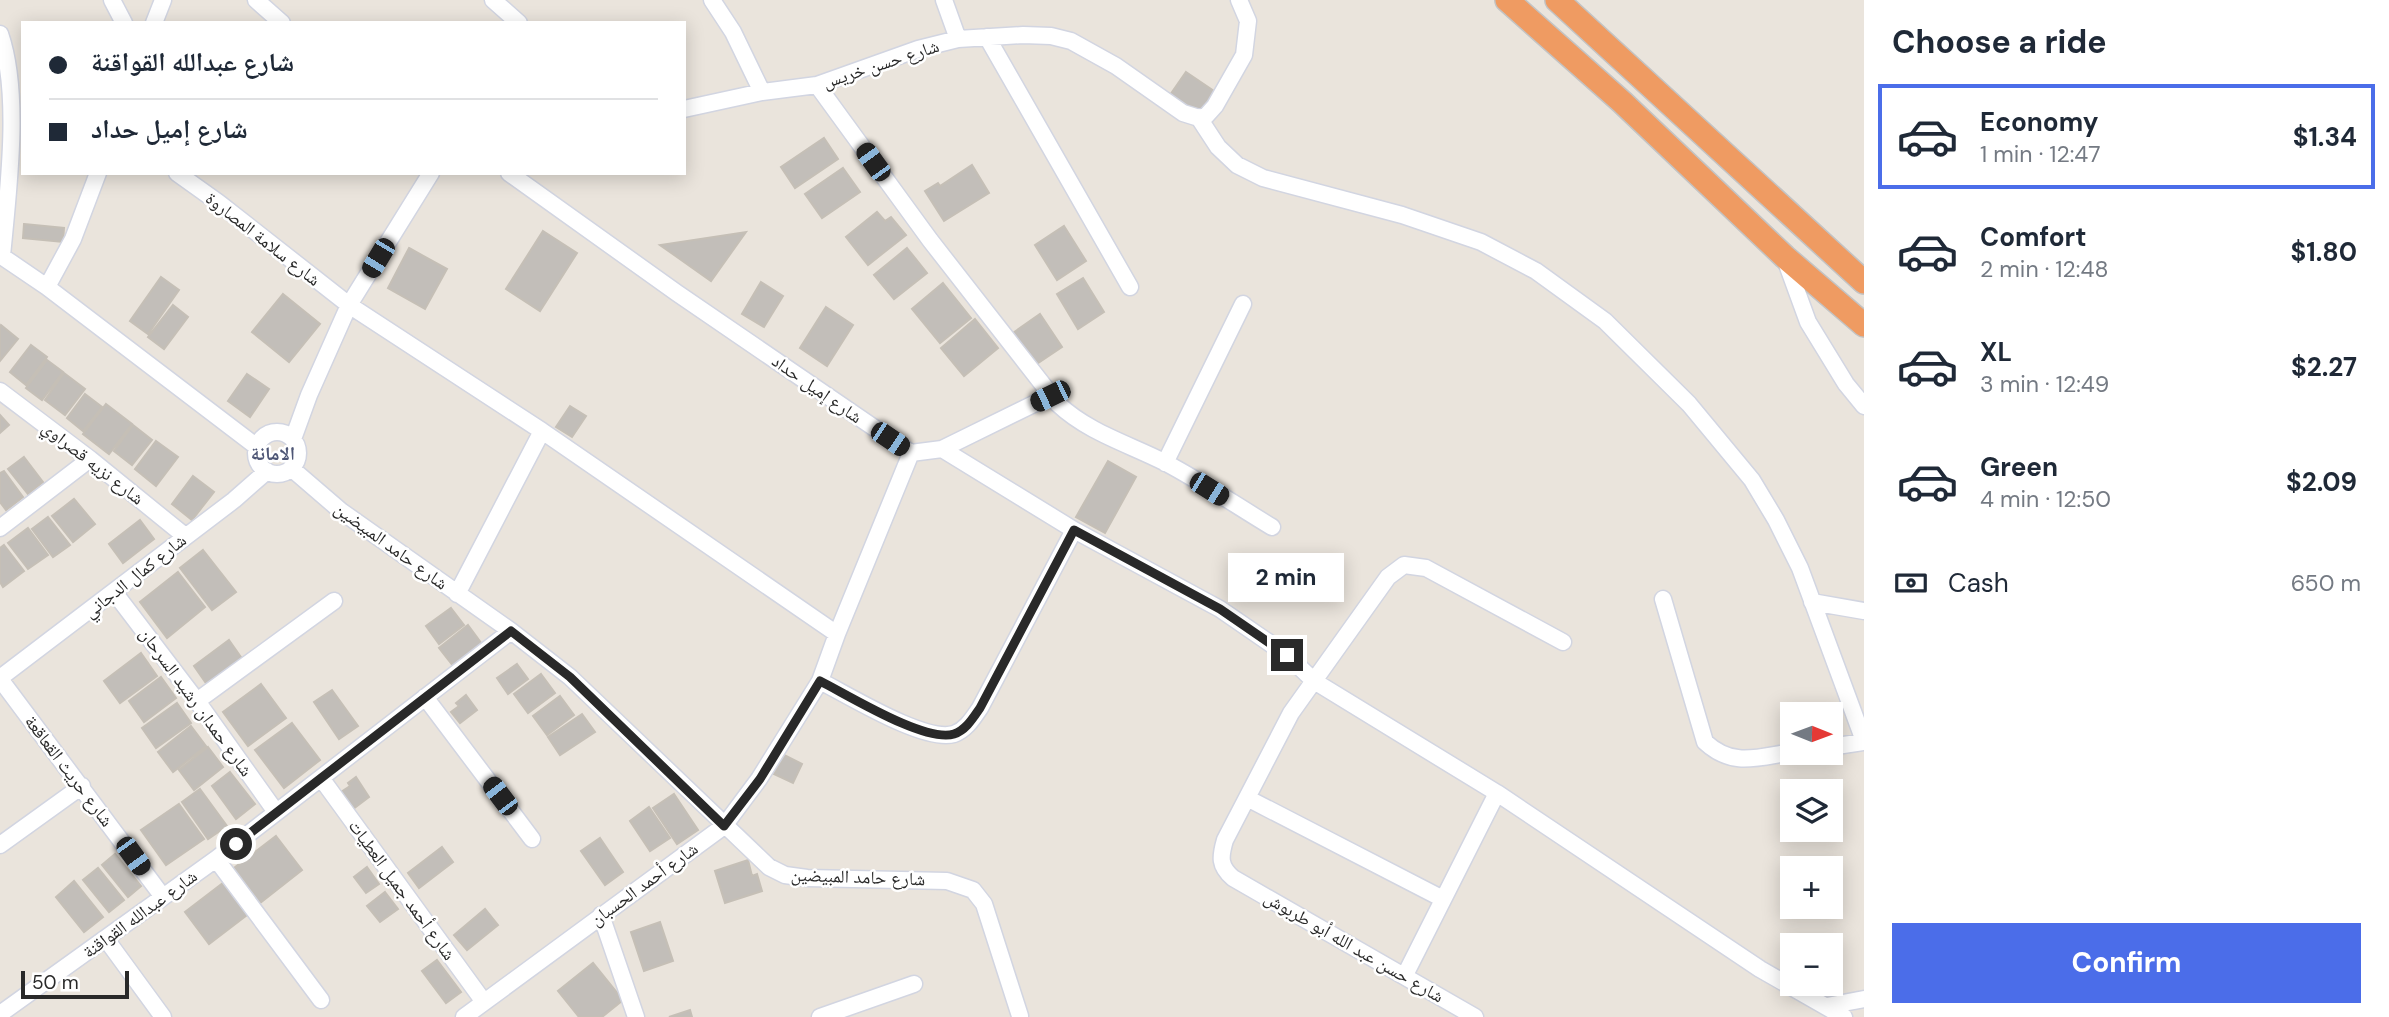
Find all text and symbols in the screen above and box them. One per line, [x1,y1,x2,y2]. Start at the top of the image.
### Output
text: Choose a ride [1892,21,2107,63]
street label: شارع حسن خريس [820,34,942,94]
text: شارع عبدالله القواقنة [91,45,294,79]
icon: car [1896,105,1959,168]
text: Economy [1980,105,2098,139]
text: شارع إميل حداد [91,112,248,146]
text: $1.34 [2293,120,2357,154]
car [853,139,894,185]
text: 1 min · 12:47 [1980,139,2101,169]
street label: شارع سلامة المصاروة [201,187,325,291]
icon: car [1896,220,1959,283]
text: Comfort [1980,220,2086,254]
car [359,235,398,281]
text: $1.80 [2291,235,2357,269]
text: 2 min · 12:48 [1980,254,2108,284]
icon: car [1896,335,1959,398]
text: XL [1980,335,2012,369]
street label: شارع إميل حداد [767,349,867,429]
text: $2.27 [2291,350,2357,384]
text: 3 min · 12:49 [1980,369,2109,399]
car [1027,377,1074,415]
street label: شارع نزيه قصراوي [36,416,149,512]
car [867,419,914,459]
district label: الامانة [251,441,295,466]
icon: car [1896,450,1959,513]
text: Green [1980,450,2058,484]
text: $2.09 [2286,465,2357,499]
car [1186,469,1233,509]
text: 4 min · 12:50 [1980,484,2111,514]
street label: شارع حامد المبيضين [329,497,453,595]
street label: شارع كمال الدجاني [79,528,193,626]
callout: 2 min [1229,554,1345,602]
text: 2 min [1256,562,1316,592]
icon: cash [1892,564,1930,602]
text: Cash [1948,566,2009,600]
text: 650 m [2291,568,2361,598]
street label: شارع حمدان رشيد السرحان [134,623,258,781]
route end [1271,639,1303,671]
north arrow [1780,702,1843,765]
map controls [1780,702,1843,996]
street label: شارع حريث القعاقعة [19,710,119,832]
car [479,773,522,819]
button: layers [1780,779,1843,842]
street label: شارع أحمد جميل العطيات [343,815,461,965]
route start [220,828,252,860]
car [113,833,154,879]
street label: شارع أحمد الحسبان [585,837,703,931]
button: + [1780,856,1843,919]
street label: شارع حامد المبيضين [790,863,926,891]
street label: شارع عبدالله القواقنة [78,864,202,964]
street label: شارع حسن عبد الله أبو طربوش [1260,886,1448,1008]
button: Confirm [1892,923,2361,1003]
button: − [1780,933,1843,996]
scale bar [21,968,130,1000]
text: 50 m [32,970,79,995]

